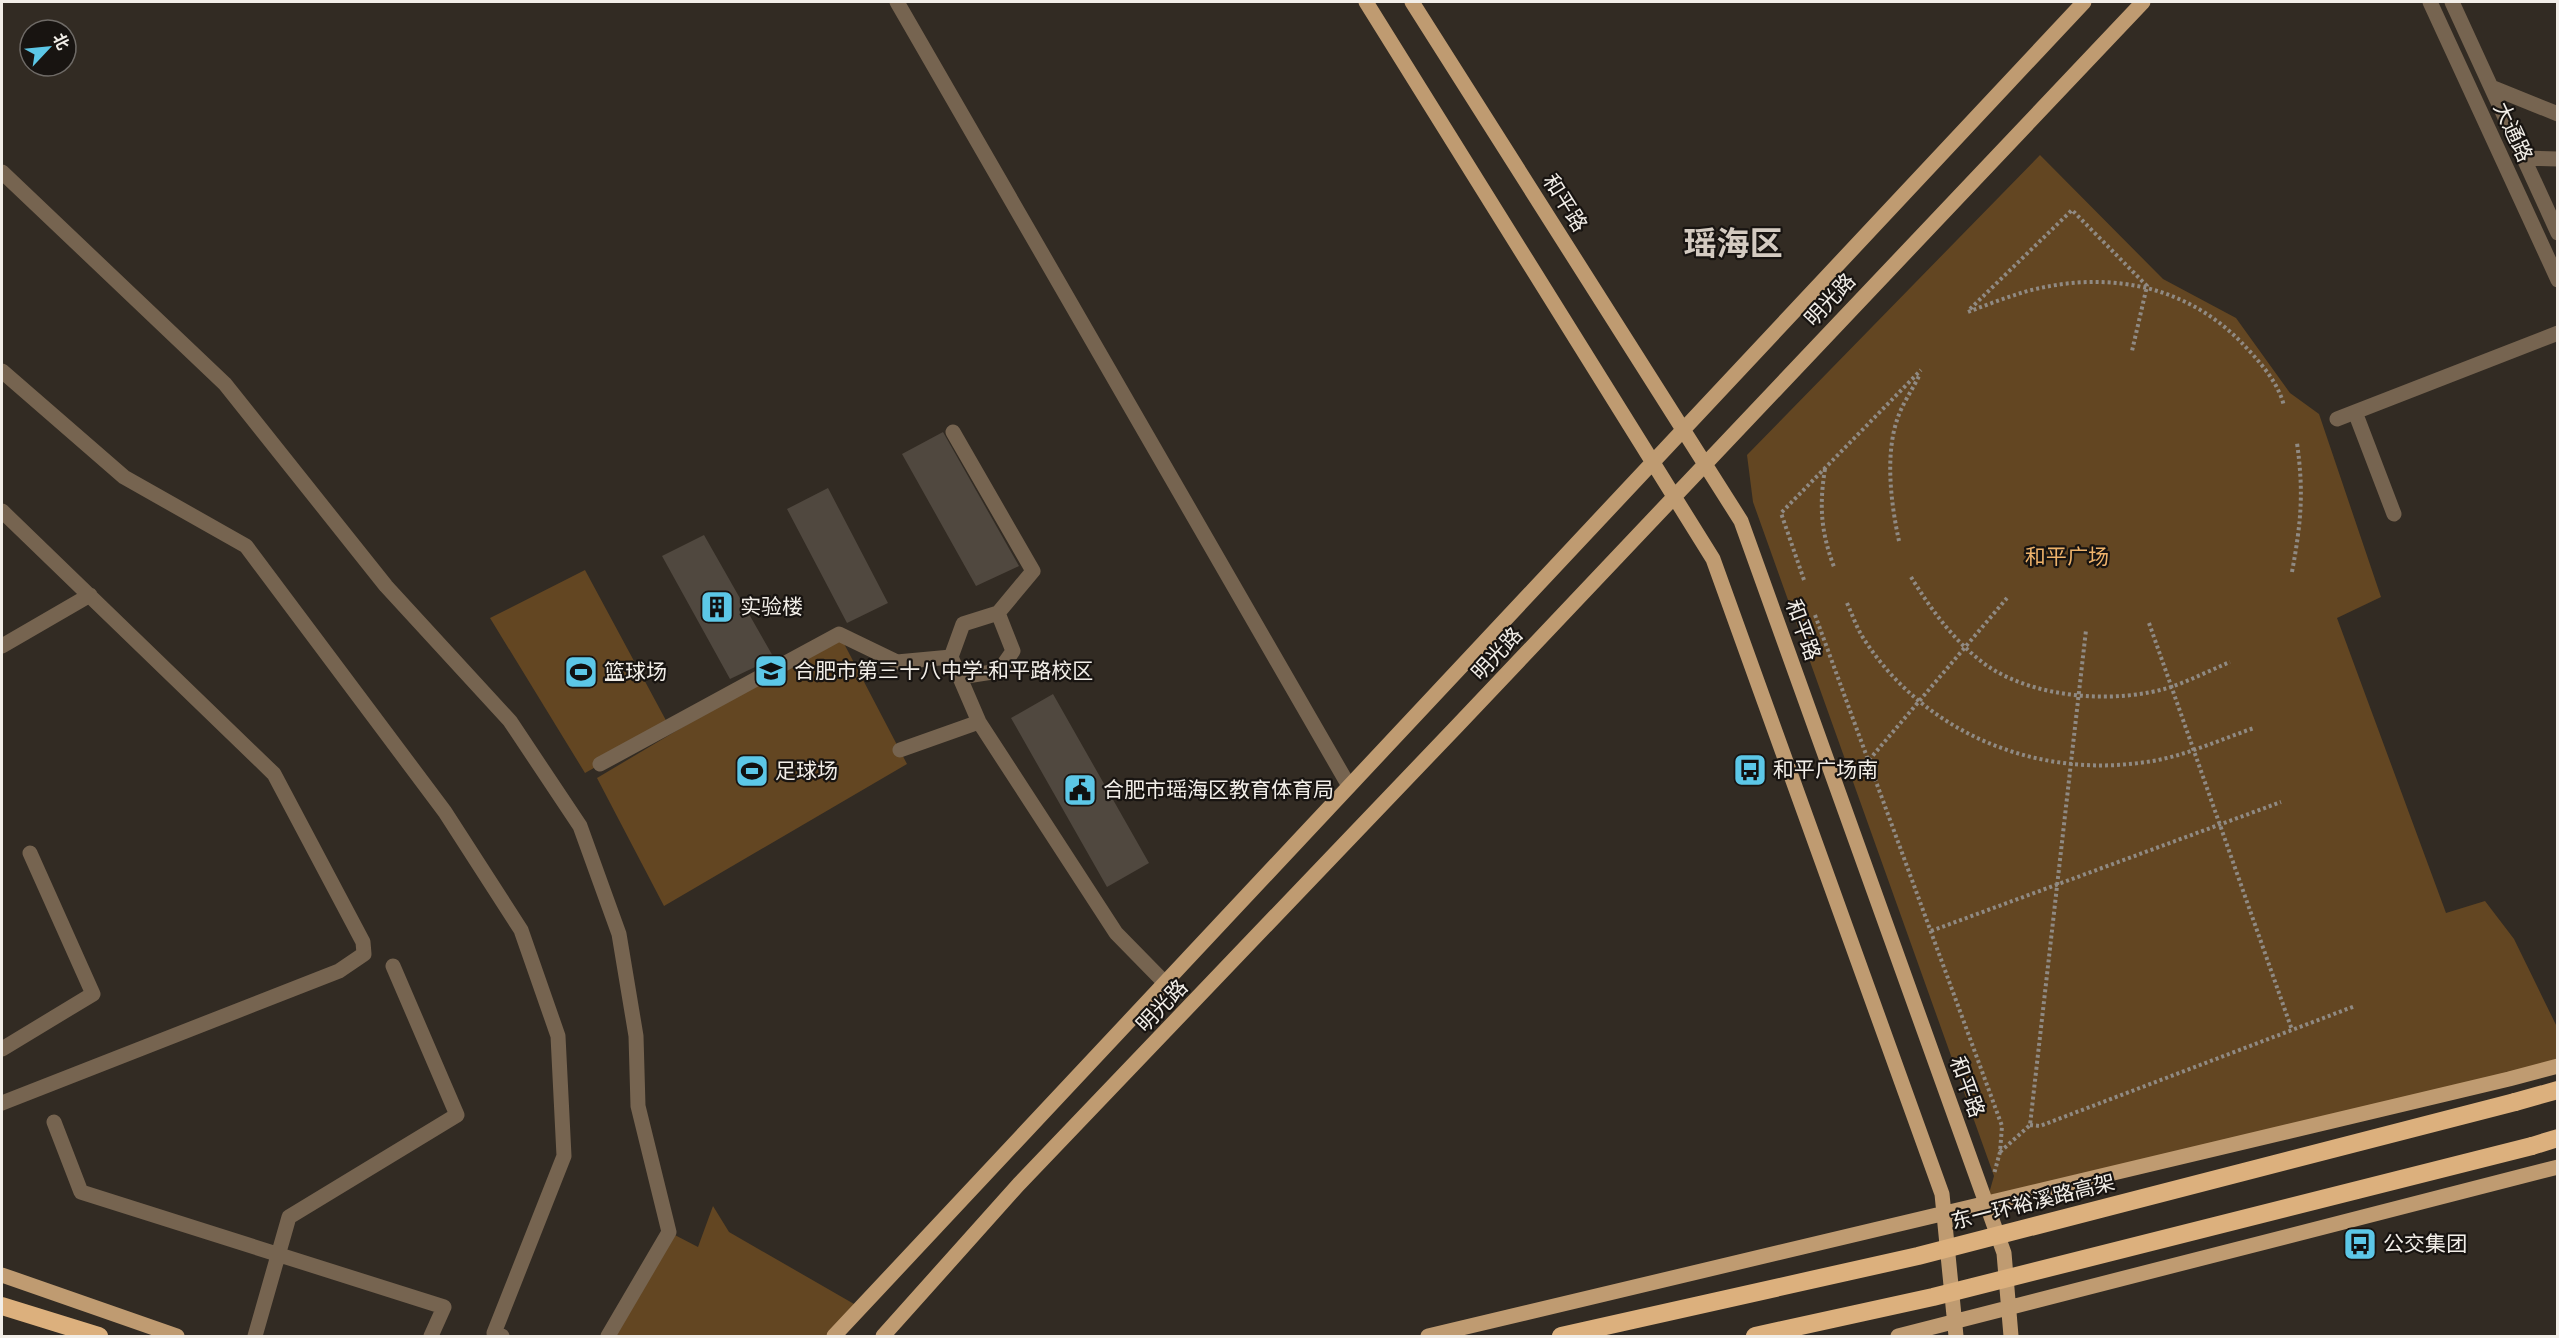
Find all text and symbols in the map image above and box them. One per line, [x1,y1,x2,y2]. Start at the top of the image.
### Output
north arrow [18,18,78,78]
text: 北 [50,30,73,53]
street label: 大通路 [2490,98,2538,165]
street label: 和平路 [1539,169,1593,236]
district label: 瑶海区 [1684,224,1783,262]
street label: 明光路 [1799,268,1860,331]
park label: 和平广场 [2025,544,2109,568]
building icon: 实验楼 [699,589,735,625]
place label: 实验楼 [740,594,803,618]
street label: 和平路 [1782,596,1826,663]
street label: 明光路 [1466,622,1527,685]
school or university icon: 合肥市第三十八中学-和平路校区 [753,653,789,689]
sports icon: 篮球场 [563,654,599,690]
place label: 合肥市第三十八中学-和平路校区 [794,658,1093,682]
place label: 篮球场 [604,659,667,683]
bus stop icon: 和平广场南 [1732,752,1768,788]
sports icon: 足球场 [734,753,770,789]
place label: 和平广场南 [1773,757,1878,781]
place label: 足球场 [775,758,838,782]
public building icon: 合肥市瑶海区教育体育局 [1062,772,1098,808]
place label: 合肥市瑶海区教育体育局 [1103,777,1334,801]
street label: 明光路 [1131,974,1192,1036]
street label: 和平路 [1946,1053,1990,1120]
street label: 东一环裕溪路高架 [1948,1169,2117,1233]
bus stop icon: 公交集团 [2342,1226,2378,1262]
place label: 公交集团 [2383,1231,2467,1255]

